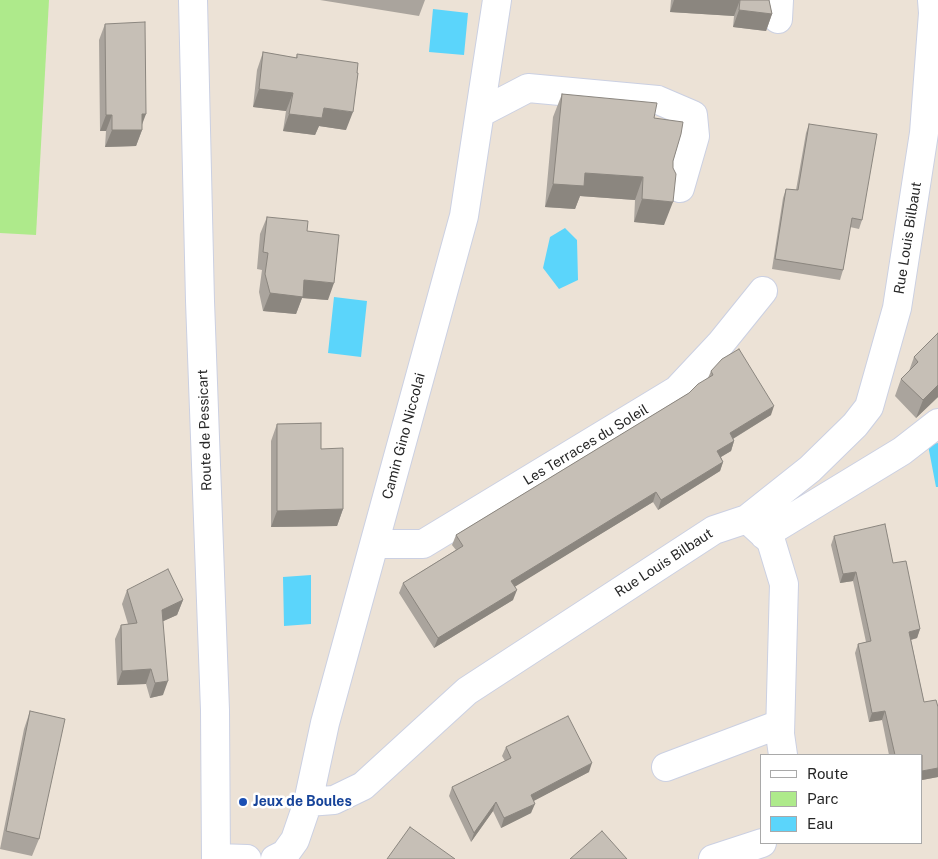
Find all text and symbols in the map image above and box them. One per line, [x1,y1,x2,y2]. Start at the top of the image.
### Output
street label: Rue Louis Bilbaut [891,181,925,295]
street label: Route de Pessicart [194,369,216,491]
street label: Camin Gino Niccolai [379,371,429,501]
street label: Les Terraces du Soleil [521,401,651,489]
street label: Rue Louis Bilbaut [612,525,716,601]
legend [760,754,923,844]
text: Route [807,765,848,782]
text: Parc [807,790,839,807]
place label: Jeux de Boules [253,794,352,810]
marker: Jeux de Boules [237,796,249,808]
text: Eau [807,815,833,832]

